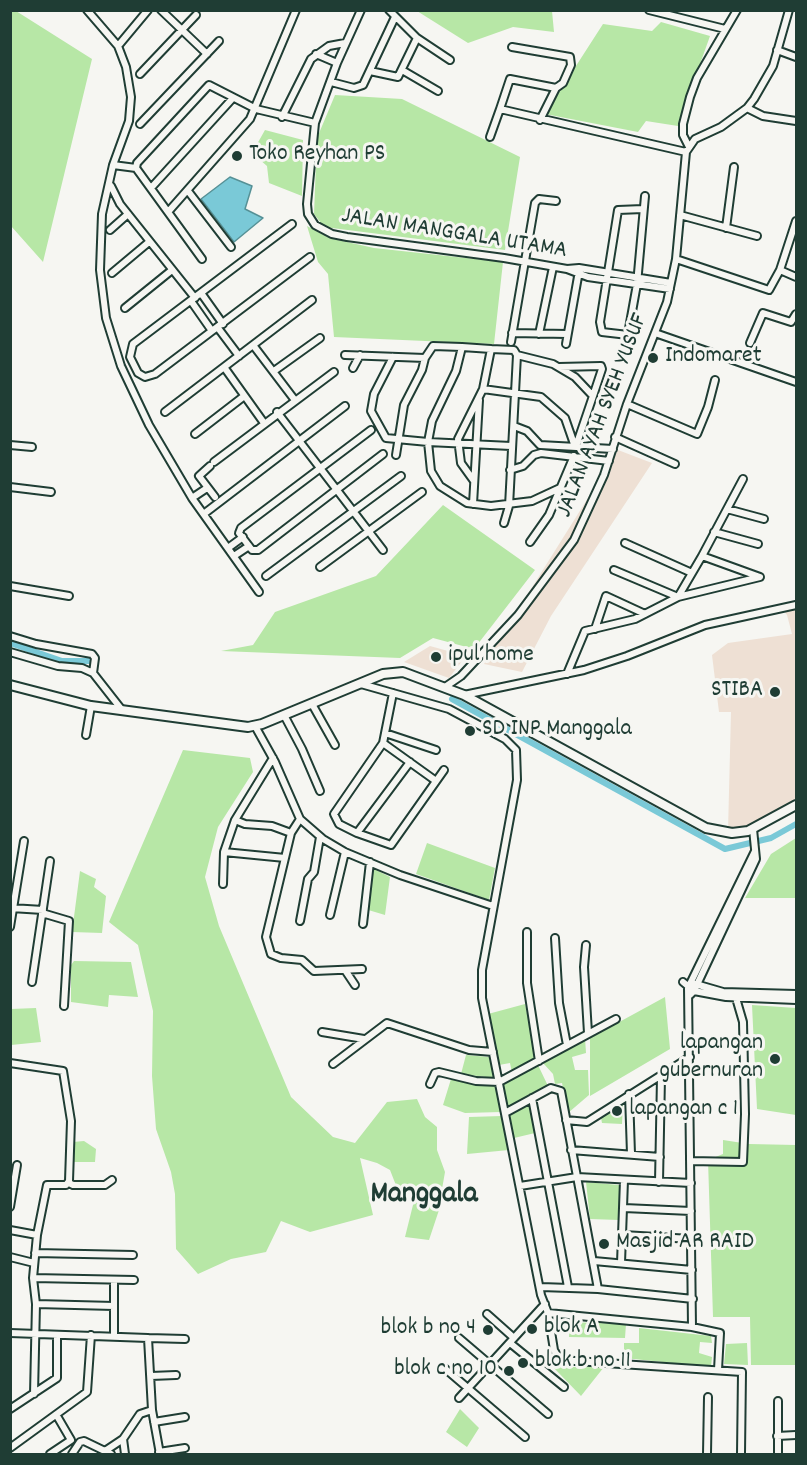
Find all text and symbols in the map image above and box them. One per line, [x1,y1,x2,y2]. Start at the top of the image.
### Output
place label: Toko Reyhan PS [249,142,385,170]
marker: Toko Reyhan PS [230,149,244,163]
street label: JALAN MANGGALA UTAMA [339,203,569,267]
street label: JALAN AYAH SYEH YUSUF [552,310,656,522]
place label: Indomaret [665,344,762,372]
marker: Indomaret [646,351,660,365]
place label: ipul home [448,643,534,671]
marker: ipul home [429,650,443,664]
place label: STIBA [711,678,763,706]
marker: STIBA [768,685,782,699]
place label: SD INP Manggala [482,717,632,745]
marker: SD INP Manggala [463,724,477,738]
place label: lapangan gubernuran [660,1031,763,1087]
marker: lapangan gubernuran [768,1052,782,1066]
place label: lapangan c 1 [629,1097,738,1125]
marker: lapangan c 1 [610,1104,624,1118]
district label: Manggala [370,1179,478,1215]
place label: Masjid AR RAID [616,1230,754,1258]
marker: Masjid AR RAID [597,1237,611,1251]
place label: blok A [544,1315,599,1343]
place label: blok b no 4 [381,1316,476,1344]
marker: blok A [525,1322,539,1336]
marker: blok b no 4 [481,1323,495,1337]
place label: blok b no 11 [535,1349,631,1377]
marker: blok b no 11 [516,1356,530,1370]
place label: blok c no 10 [394,1357,497,1385]
marker: blok c no 10 [502,1364,516,1378]

